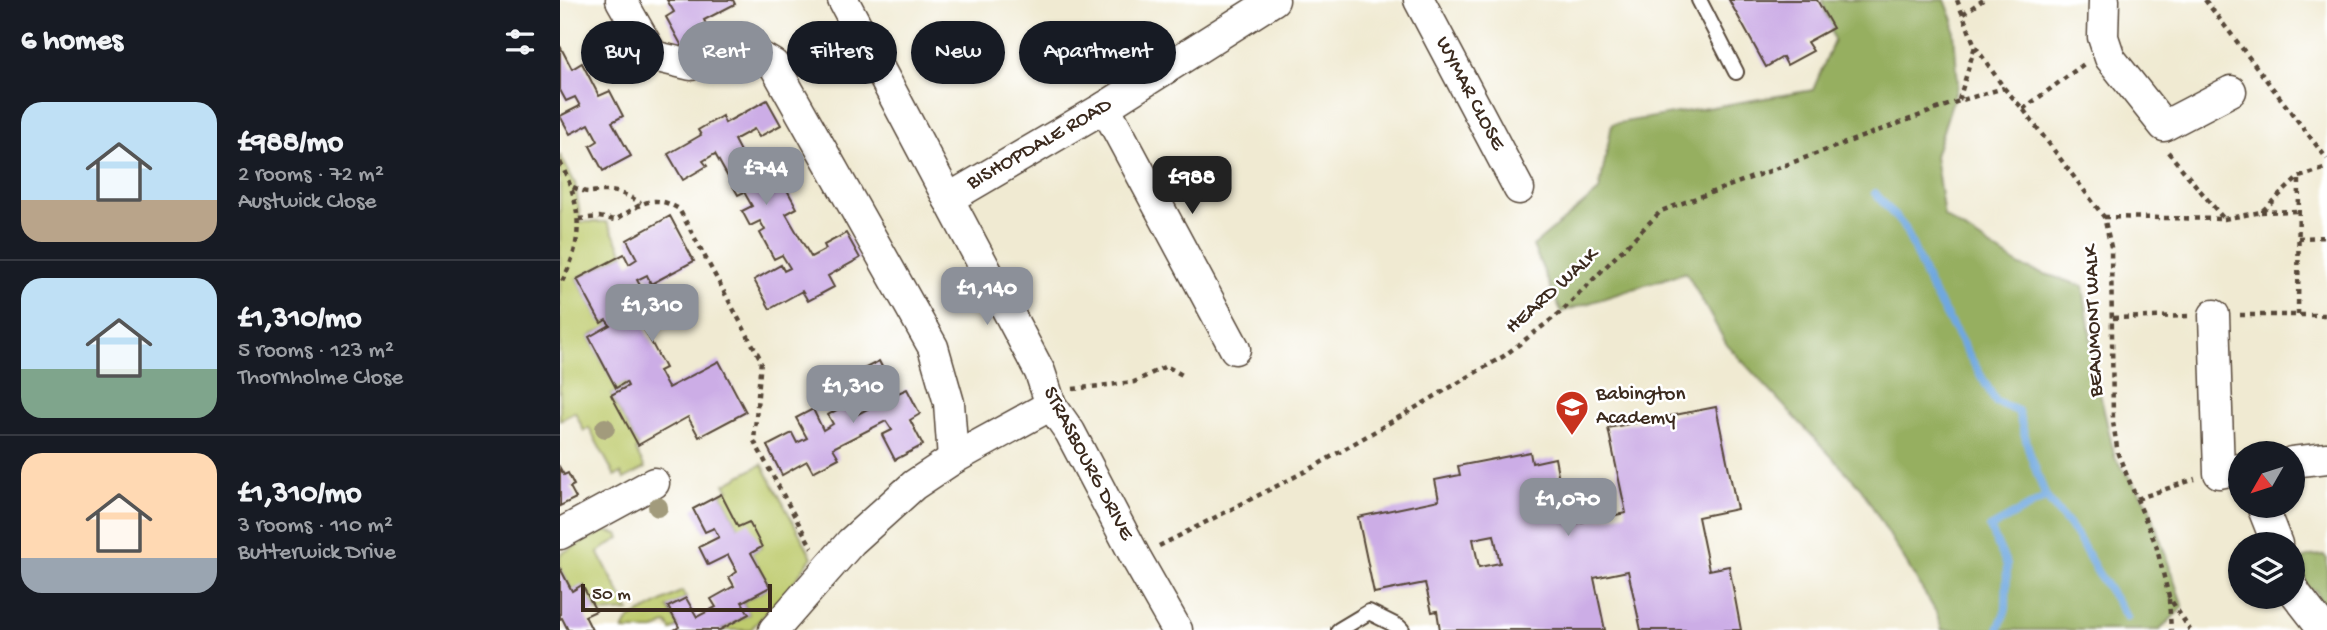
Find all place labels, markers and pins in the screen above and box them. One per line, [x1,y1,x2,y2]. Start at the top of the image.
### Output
pin: £744 [725,148,807,207]
pin: £988 [1151,156,1233,216]
pin: £1,140 [930,268,1044,327]
pin: £1,310 [595,284,709,344]
pin: £1,310 [796,366,910,425]
place label: Babington Academy [1595,383,1685,432]
school or university icon: Babington Academy [1553,388,1591,437]
pin: £1,070 [1511,478,1625,538]

